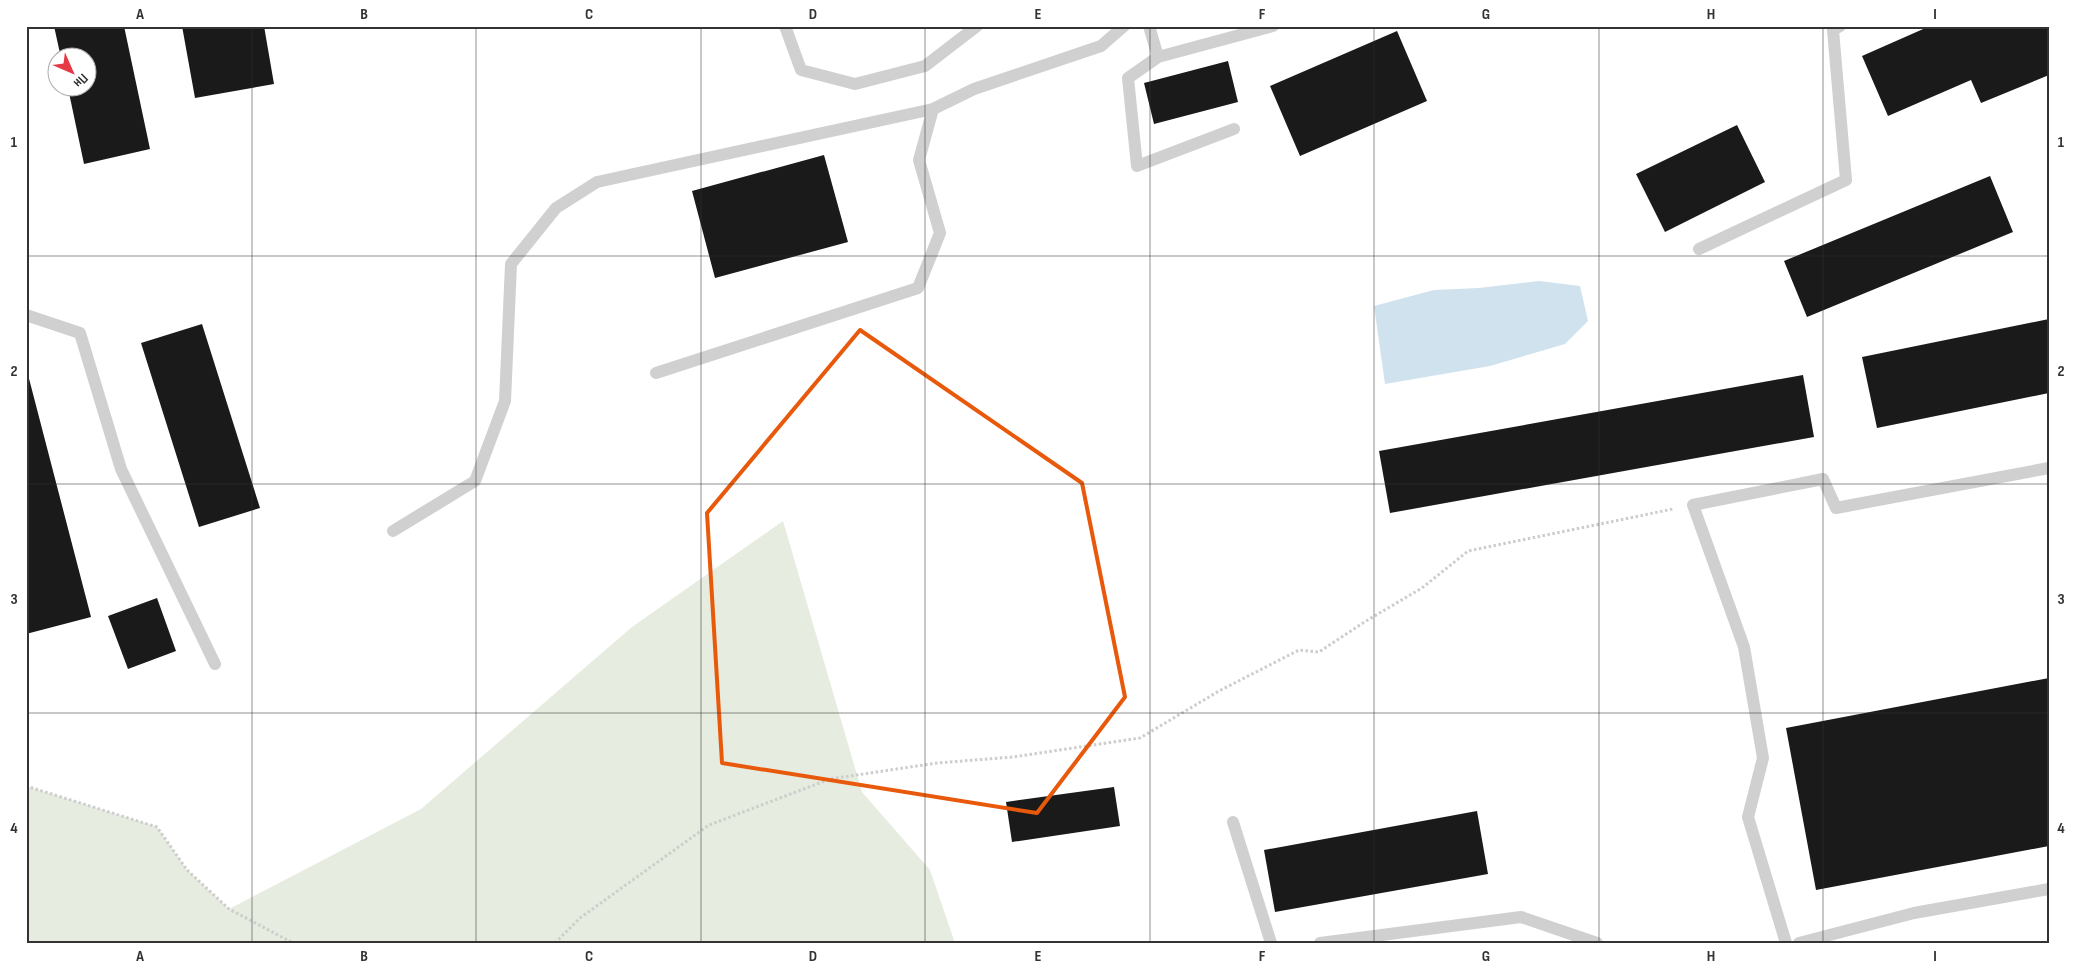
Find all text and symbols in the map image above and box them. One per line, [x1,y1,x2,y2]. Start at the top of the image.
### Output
text: A [135,5,144,24]
text: B [360,5,368,24]
text: C [585,5,593,24]
text: D [809,5,817,24]
text: E [1035,5,1042,24]
text: F [1259,5,1266,24]
text: G [1482,5,1490,24]
text: H [1707,5,1715,24]
text: I [1933,5,1937,24]
north arrow [48,48,98,98]
text: Пн [70,70,92,92]
text: 1 [11,133,18,152]
text: 1 [2058,133,2065,152]
text: 2 [10,362,18,381]
text: 2 [2057,362,2065,381]
text: 3 [10,590,18,609]
text: 3 [2057,590,2065,609]
text: 4 [10,819,18,838]
text: 4 [2057,819,2065,838]
text: A [135,947,144,966]
text: B [360,947,368,966]
text: C [585,947,593,966]
text: D [809,947,817,966]
text: E [1035,947,1042,966]
text: F [1259,947,1266,966]
text: G [1482,947,1490,966]
text: H [1707,947,1715,966]
text: I [1933,947,1937,966]

